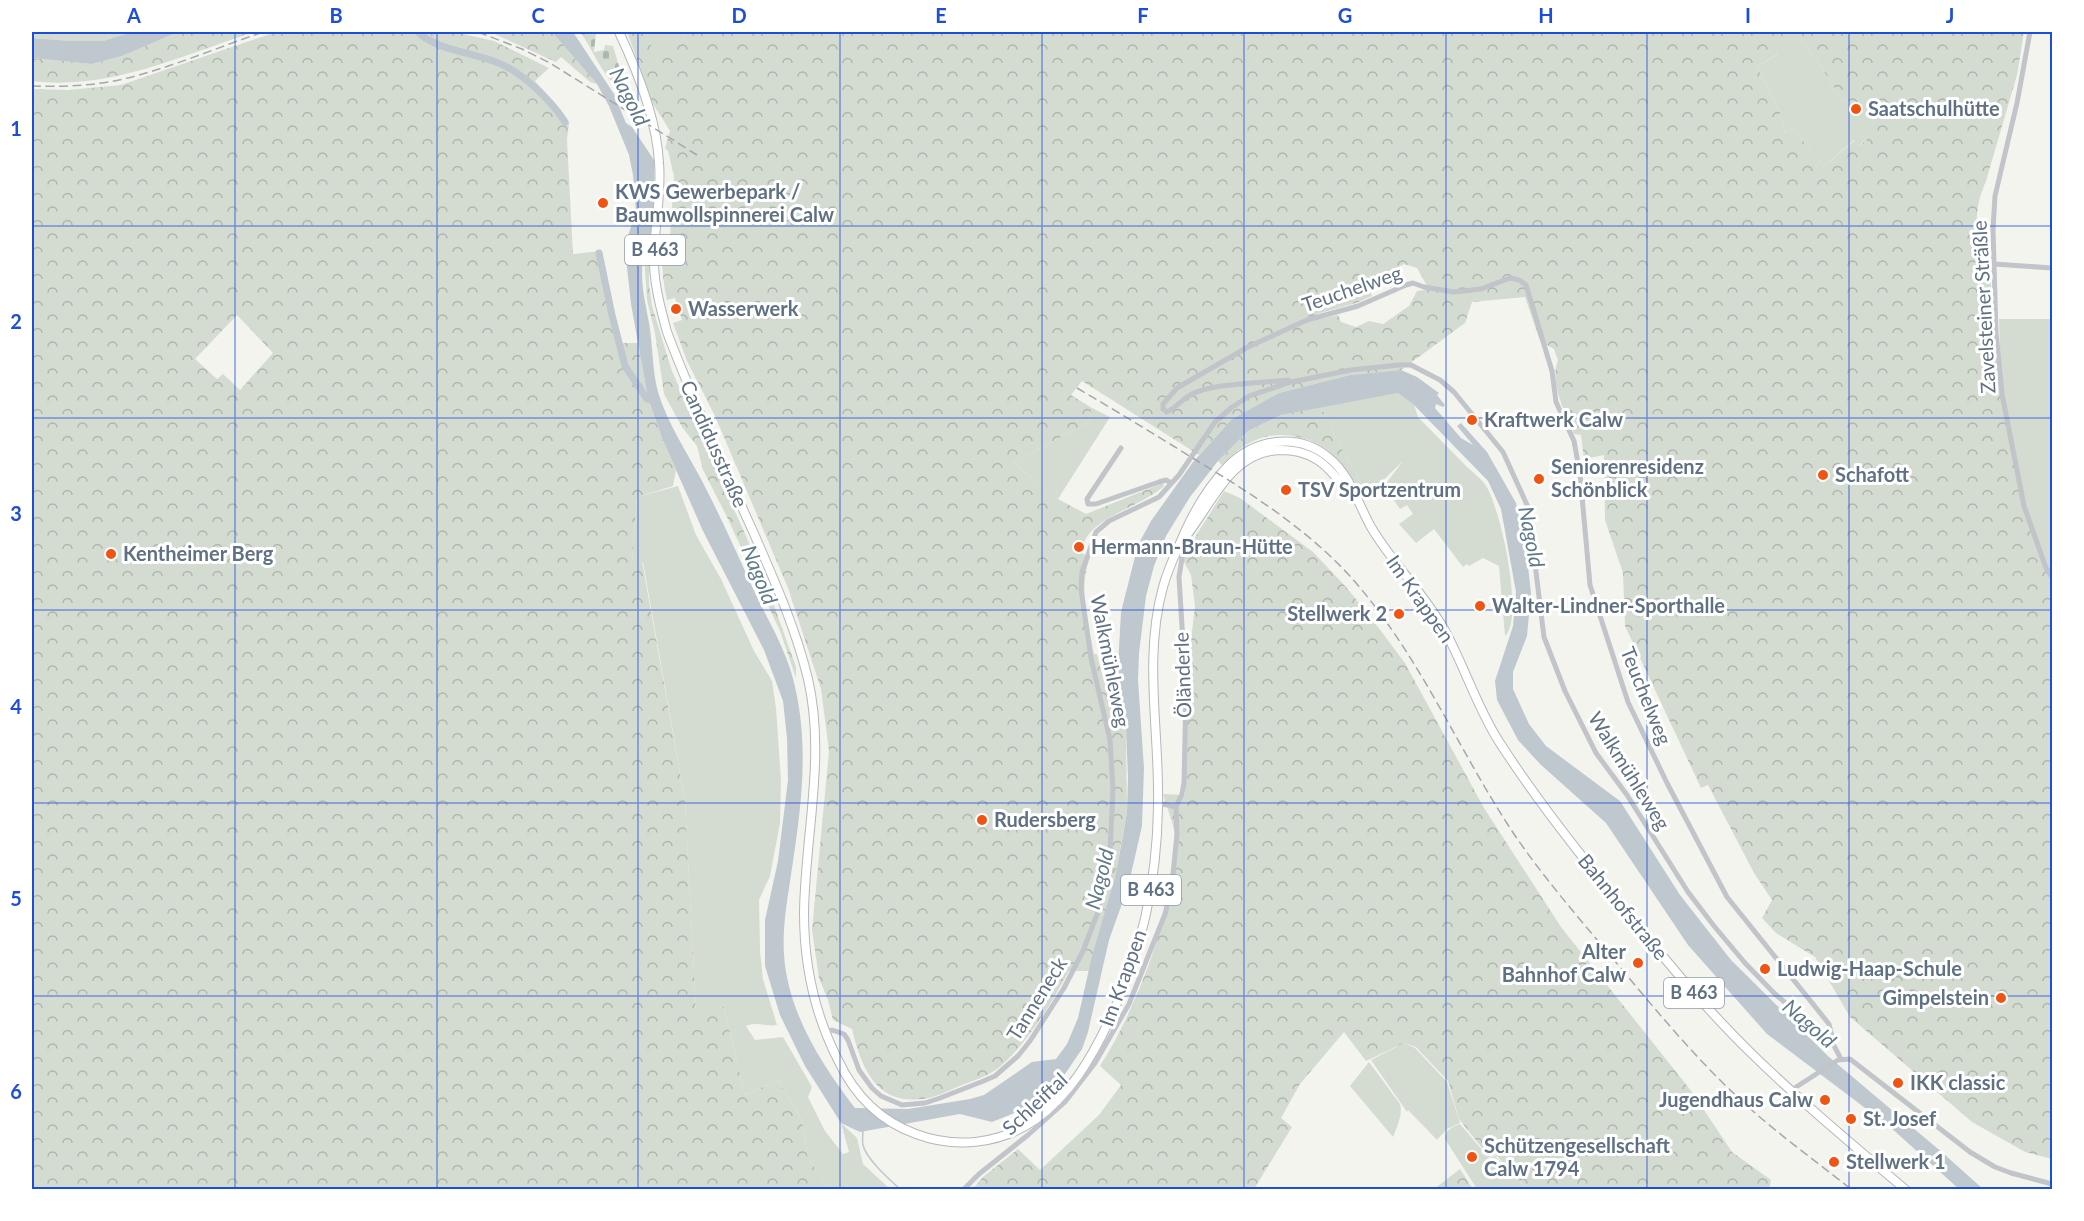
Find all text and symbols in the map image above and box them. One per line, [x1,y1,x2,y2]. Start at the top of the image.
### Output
text: A [126,3,141,27]
text: B [329,3,343,27]
text: C [531,3,545,27]
text: D [731,3,747,27]
text: E [935,3,947,27]
text: F [1137,3,1149,27]
text: G [1338,3,1352,27]
text: H [1538,3,1554,27]
text: I [1745,3,1751,27]
text: J [1946,3,1954,27]
water label: Nagold [605,63,656,130]
place label: Saatschulhütte [1868,96,2000,120]
marker: Saatschulhütte [1849,102,1863,116]
text: 1 [10,116,22,140]
place label: KWS Gewerbepark / Baumwollspinnerei Calw [615,179,834,226]
marker: KWS Gewerbepark / Baumwollspinnerei Calw [596,196,610,210]
street label: Zavelsteiner Sträßle [1966,220,2000,394]
road number: B 463 [625,235,685,265]
street label: Teuchelweg [1299,260,1405,316]
place label: Wasserwerk [688,296,799,320]
marker: Wasserwerk [669,302,683,316]
text: 2 [10,309,22,333]
street label: Candidusstraße [676,376,754,511]
place label: Kraftwerk Calw [1484,407,1623,431]
marker: Kraftwerk Calw [1465,413,1479,427]
place label: Seniorenresidenz Schönblick [1551,454,1704,501]
place label: Schafott [1835,462,1909,486]
marker: Schafott [1816,468,1830,482]
marker: Seniorenresidenz Schönblick [1532,472,1546,486]
place label: TSV Sportzentrum [1298,477,1461,501]
marker: TSV Sportzentrum [1279,483,1293,497]
text: 3 [10,501,22,525]
water label: Nagold [1514,504,1551,570]
place label: Hermann-Braun-Hütte [1091,534,1293,558]
marker: Hermann-Braun-Hütte [1072,540,1086,554]
place label: Kentheimer Berg [123,541,274,565]
water label: Nagold [737,541,784,608]
marker: Kentheimer Berg [104,547,118,561]
street label: Im Krappen [1382,550,1460,647]
street label: Walkmühleweg [1086,592,1136,729]
place label: Walter-Lindner-Sporthalle [1492,593,1725,617]
marker: Walter-Lindner-Sporthalle [1473,599,1487,613]
place label: Stellwerk 2 [1287,601,1387,625]
marker: Stellwerk 2 [1392,607,1406,621]
street label: Öländerle [1169,632,1195,718]
street label: Teuchelweg [1616,643,1677,748]
text: 4 [10,694,22,718]
street label: Walkmühleweg [1584,707,1676,834]
place label: Rudersberg [994,807,1096,831]
marker: Rudersberg [975,813,989,827]
water label: Nagold [1079,846,1118,912]
street label: Bahnhofstraße [1574,849,1674,964]
road number: B 463 [1121,875,1181,905]
text: 5 [10,886,22,910]
street label: Im Krappen [1093,926,1151,1029]
place label: Alter Bahnhof Calw [1502,939,1627,986]
street label: Tanneneck [1001,952,1072,1045]
marker: Alter Bahnhof Calw [1631,956,1645,970]
place label: Ludwig-Haap-Schule [1777,956,1962,980]
marker: Ludwig-Haap-Schule [1758,962,1772,976]
road number: B 463 [1664,978,1724,1008]
place label: Gimpelstein [1882,985,1989,1009]
marker: Gimpelstein [1994,991,2008,1005]
water label: Nagold [1778,993,1842,1053]
street label: Schleiftal [997,1067,1072,1139]
place label: IKK classic [1910,1070,2006,1094]
marker: IKK classic [1891,1076,1905,1090]
text: 6 [10,1079,22,1103]
place label: Jugendhaus Calw [1659,1087,1813,1111]
marker: Jugendhaus Calw [1818,1093,1832,1107]
place label: St. Josef [1863,1106,1937,1130]
marker: St. Josef [1844,1112,1858,1126]
place label: Schützengesellschaft Calw 1794 [1484,1133,1671,1180]
place label: Stellwerk 1 [1846,1149,1946,1173]
marker: Schützengesellschaft Calw 1794 [1465,1150,1479,1164]
marker: Stellwerk 1 [1827,1155,1841,1169]

